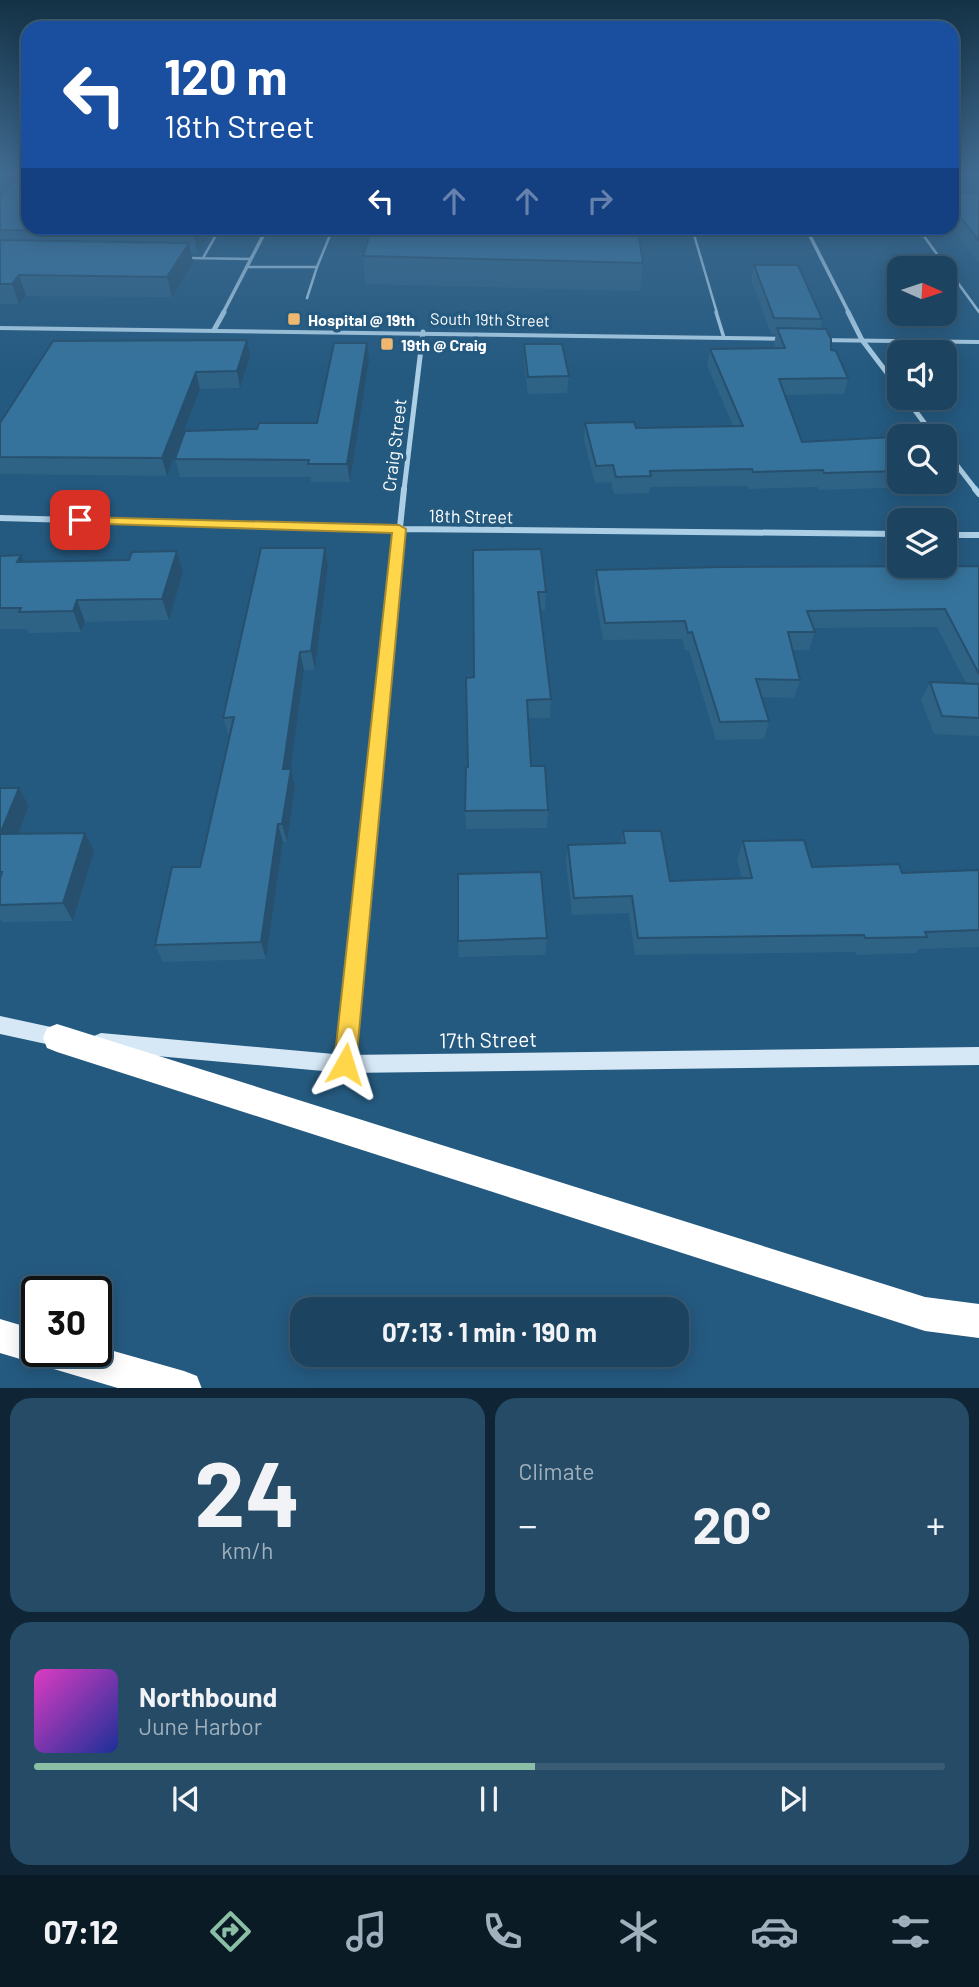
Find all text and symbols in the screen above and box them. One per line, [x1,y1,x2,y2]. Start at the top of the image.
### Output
text: 120 m [164,46,287,105]
icon: left [49,49,140,140]
text: 18th Street [164,106,315,144]
icon: left [362,182,400,220]
icon: ahead [435,182,473,220]
icon: ahead [508,182,546,220]
icon: right [581,182,619,220]
north arrow [887,256,957,326]
map controls [887,256,957,578]
street label: South 19th Street [430,308,550,330]
place label: Hospital @ 19th [308,310,415,329]
marker: Hospital @ 19th [286,311,302,327]
place label: 19th @ Craig [401,335,487,354]
marker: 19th @ Craig [379,336,395,352]
button: sound [887,340,957,410]
street label: Craig Street [377,397,411,493]
button: search [887,424,957,494]
pin [50,490,110,550]
icon: arrive [61,501,99,539]
street label: 18th Street [428,504,514,528]
button: layers [887,508,957,578]
street label: 17th Street [439,1026,537,1052]
position arrow [308,1027,382,1101]
speed limit sign: 30 [21,1276,112,1367]
text: 07:13 · 1 min · 190 m [382,1316,597,1347]
text: 24 [194,1436,300,1545]
text: Climate [519,1457,595,1485]
text: 20° [693,1492,771,1554]
text: − [519,1501,538,1547]
text: + [926,1501,945,1547]
text: km/h [221,1536,273,1564]
text: Northbound [139,1681,277,1712]
text: June Harbor [139,1712,262,1740]
icon: previous [167,1780,205,1818]
icon: pause [470,1780,508,1818]
icon: next [774,1780,812,1818]
icon: directions [206,1907,255,1956]
icon: music [342,1907,391,1956]
icon: phone [478,1907,527,1956]
icon: climate [614,1907,663,1956]
icon: car [750,1907,799,1956]
icon: filters [886,1907,935,1956]
text: 07:12 [44,1912,119,1950]

